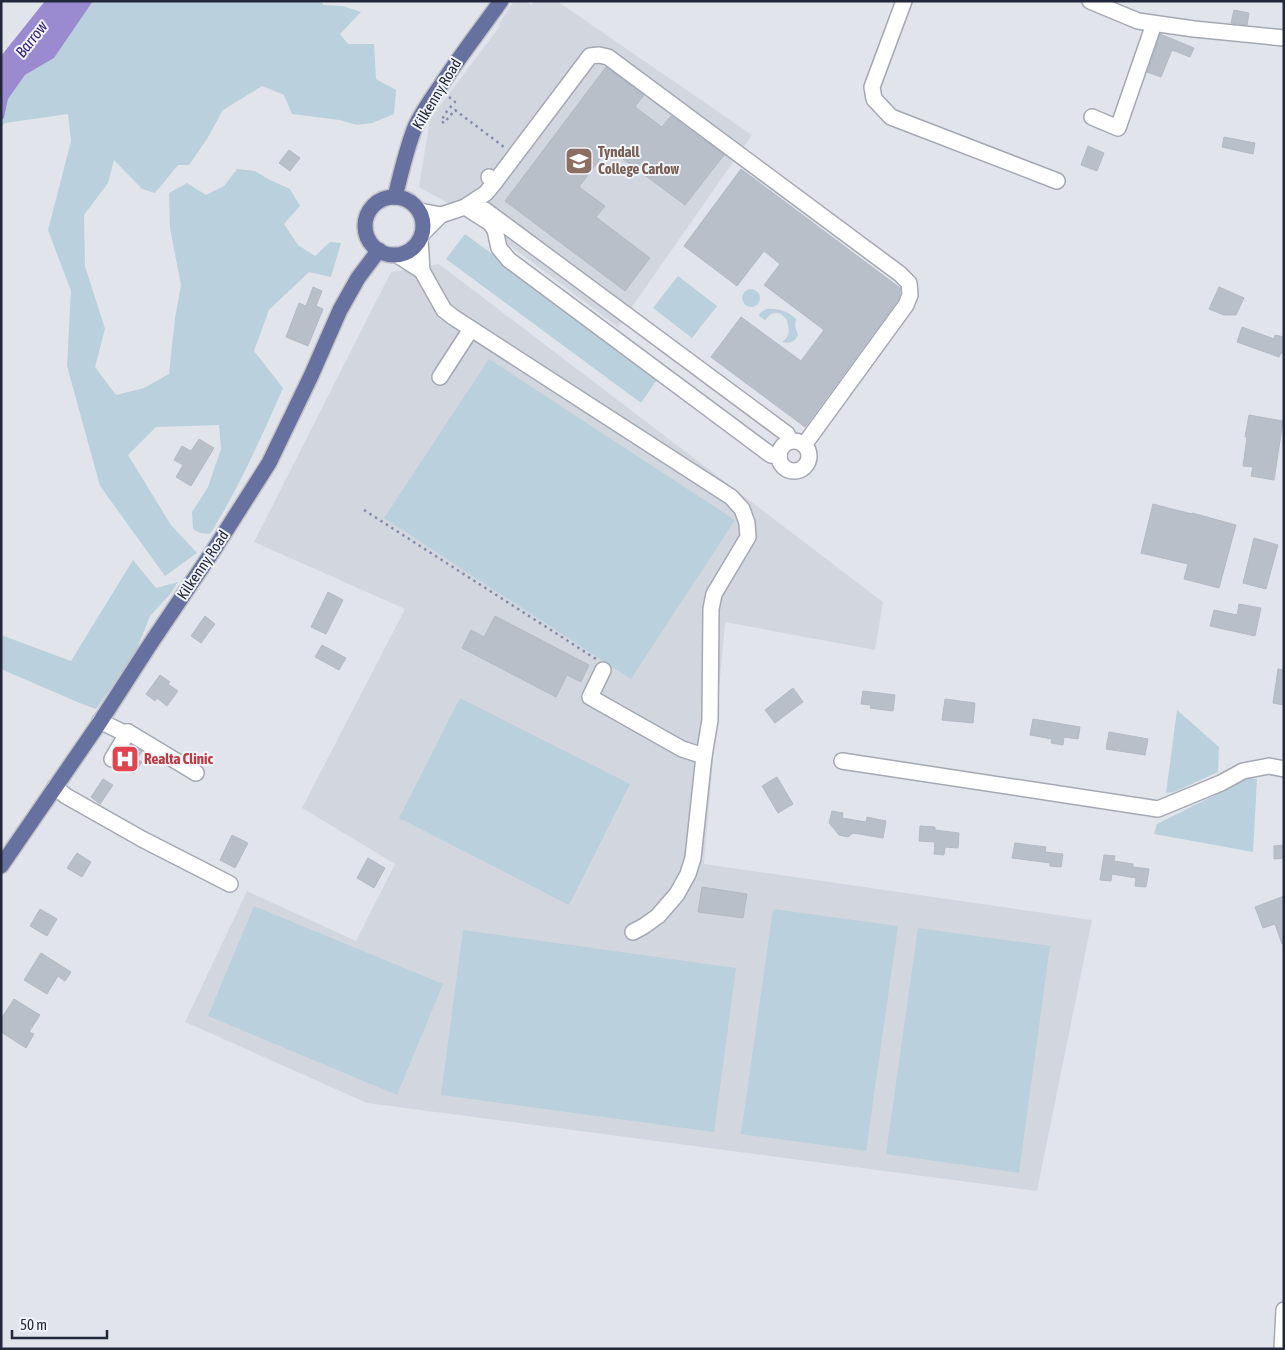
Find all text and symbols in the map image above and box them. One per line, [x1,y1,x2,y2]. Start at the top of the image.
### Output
water label: Barrow [11,17,51,61]
street label: Kilkenny Road [409,55,464,132]
place label: Tyndall College Carlow [598,143,679,177]
school or university icon: Tyndall College Carlow [564,146,594,176]
street label: Kilkenny Road [173,527,232,602]
hospital icon: Realta Clinic [110,744,140,774]
place label: Realta Clinic [144,750,214,767]
scale bar [12,1308,108,1340]
text: 50 m [20,1316,47,1333]

